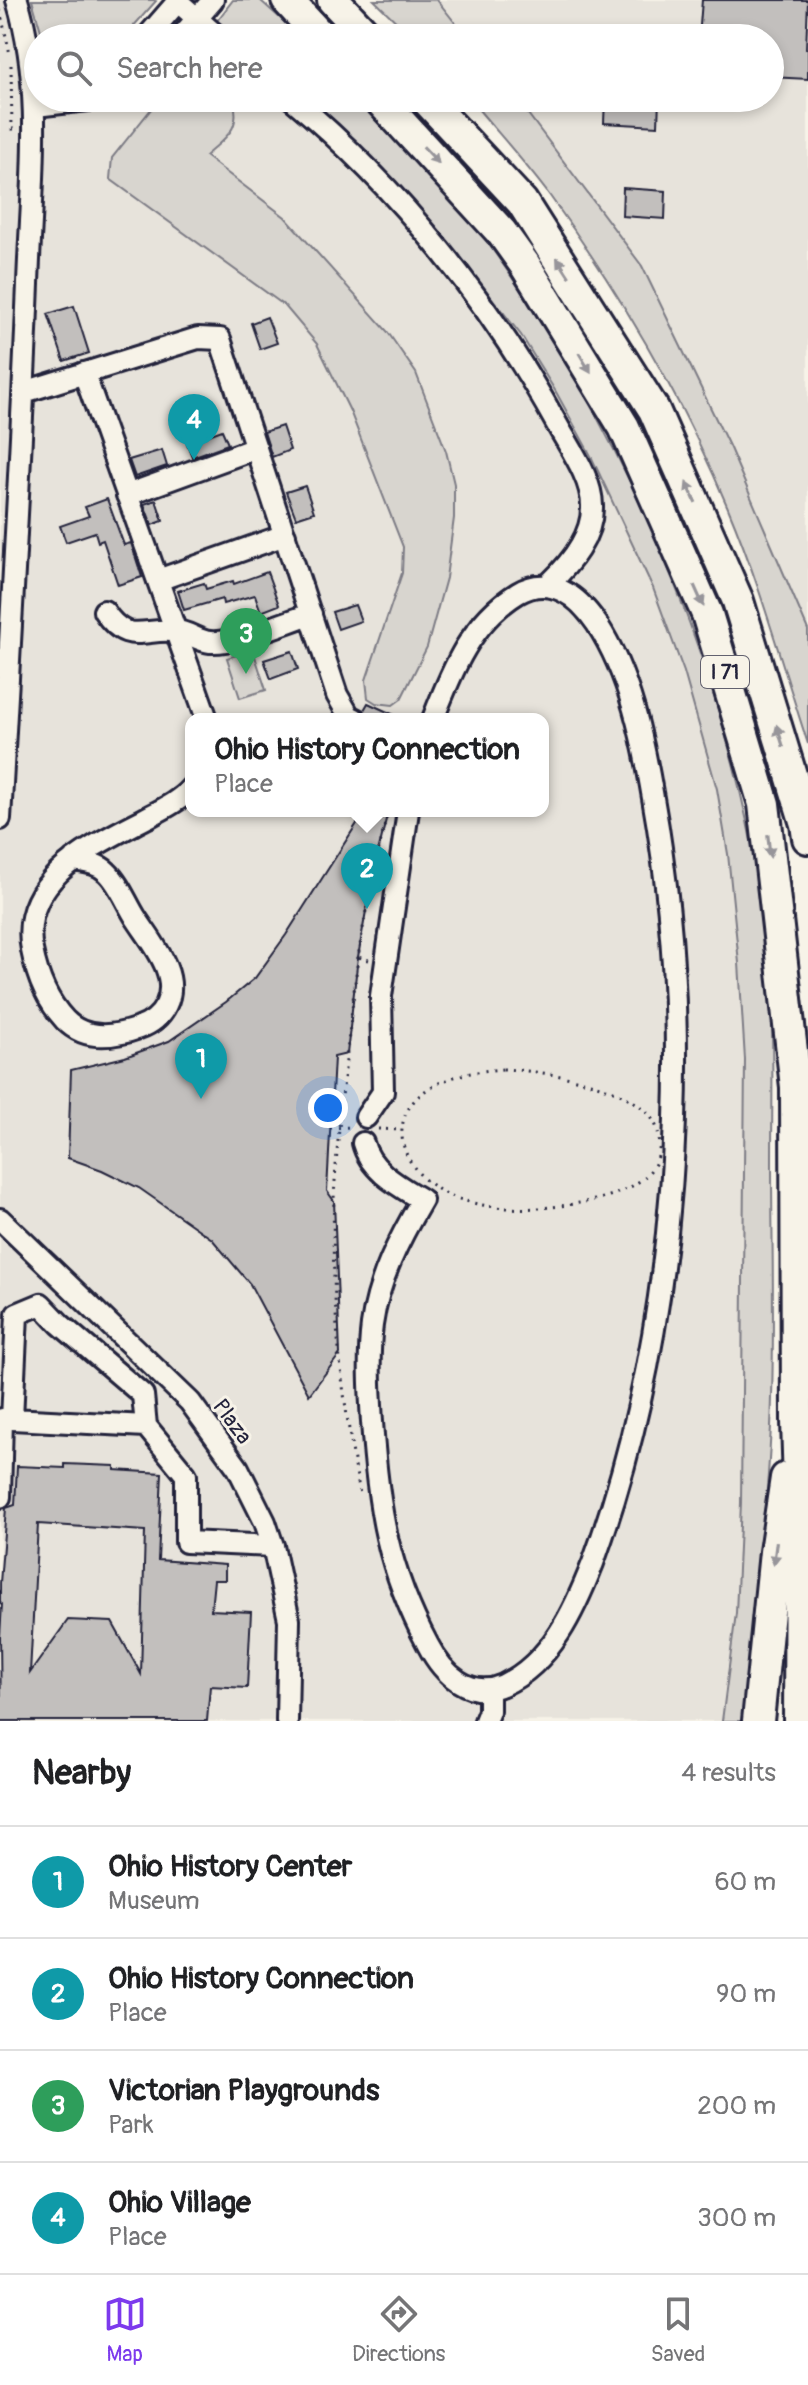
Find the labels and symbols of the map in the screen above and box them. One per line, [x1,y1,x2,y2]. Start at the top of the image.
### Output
one-way arrow [421,146,439,165]
one-way arrow [555,256,570,277]
one-way arrow [578,352,592,374]
pin: 4 [168,394,220,460]
one-way arrow [684,480,697,504]
one-way arrow [693,584,706,608]
pin: 3 [220,608,272,674]
road number: I 71 [701,656,749,688]
one-way arrow [773,724,785,748]
one-way arrow [763,834,776,859]
pin: 2 [341,843,393,909]
pin: 1 [175,1033,227,1099]
your location [308,1088,348,1128]
street label: Plaza [206,1393,258,1450]
one-way arrow [768,1541,781,1566]

